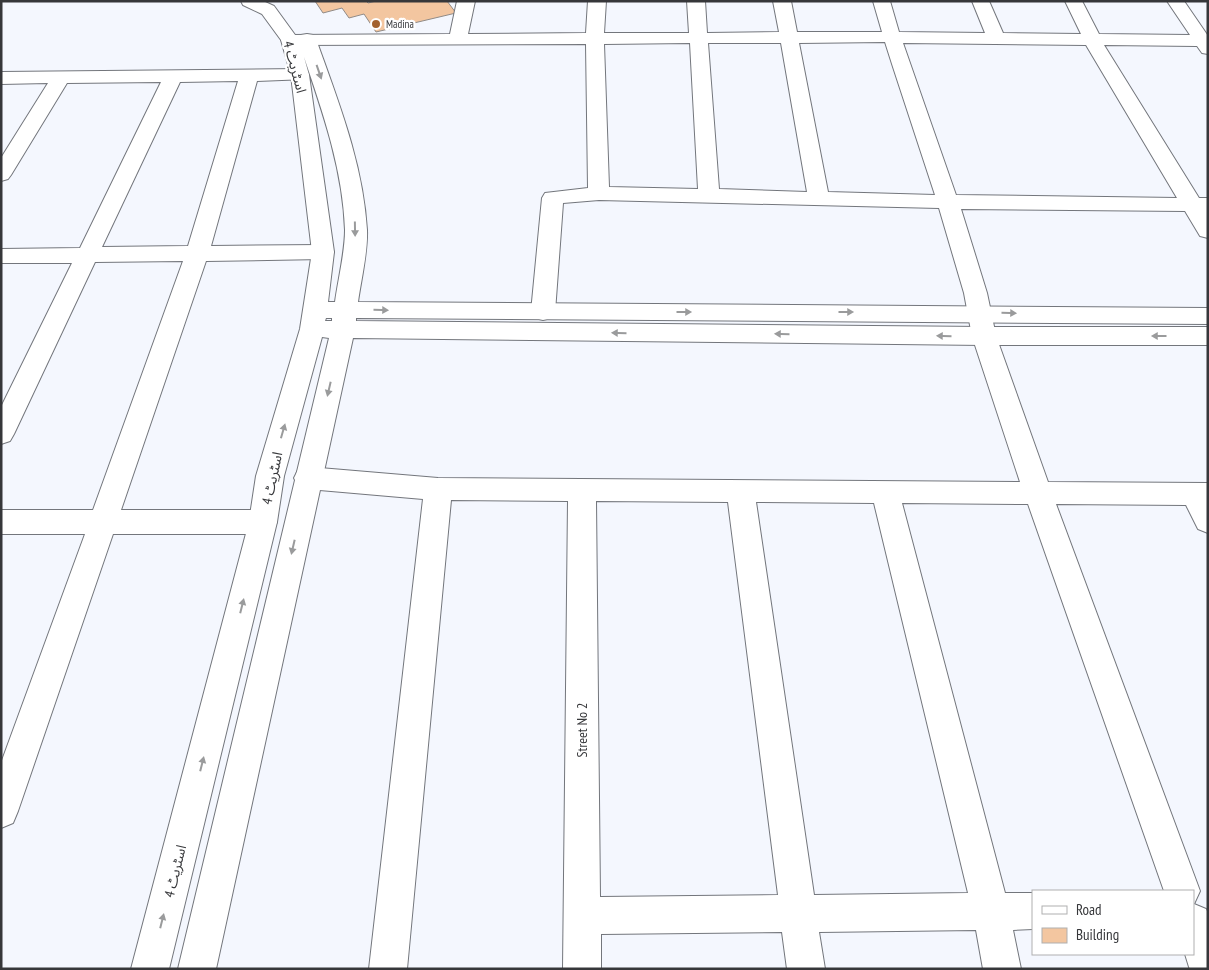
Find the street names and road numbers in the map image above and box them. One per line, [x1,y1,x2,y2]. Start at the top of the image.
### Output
street label: اسٹریٹ 4 [279,39,311,95]
street label: اسٹریٹ 4 [258,450,286,506]
street label: Street No 2 [573,703,591,757]
street label: اسٹریٹ 4 [160,843,190,899]

